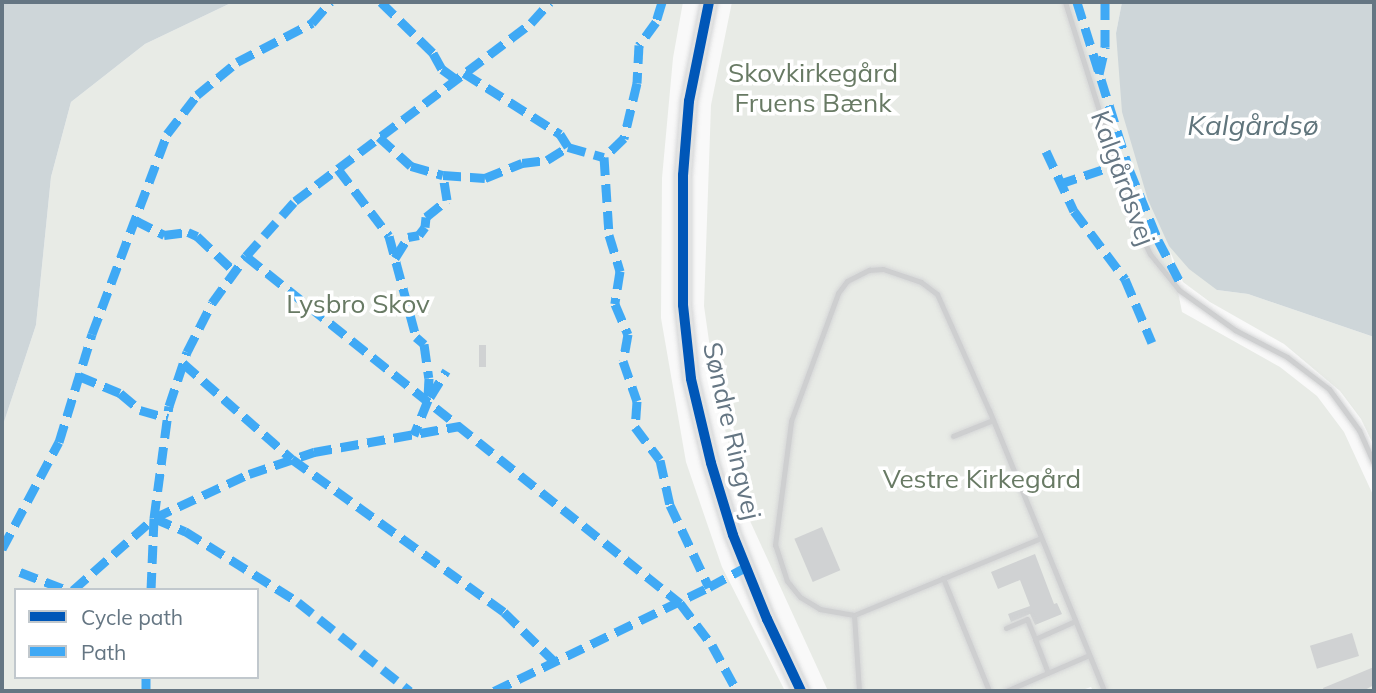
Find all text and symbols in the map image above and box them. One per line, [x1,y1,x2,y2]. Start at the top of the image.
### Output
park label: Skovkirkegård Fruens Bænk [728,57,898,119]
street label: Kalgårdsvej [1084,106,1162,250]
water label: Kalgårdsø [1187,108,1319,142]
park label: Lysbro Skov [286,288,430,320]
street label: Søndre Ringvej [696,339,768,523]
park label: Vestre Kirkegård [883,463,1081,495]
legend [14,588,259,679]
text: Cycle path [81,604,183,630]
text: Path [81,639,126,665]

